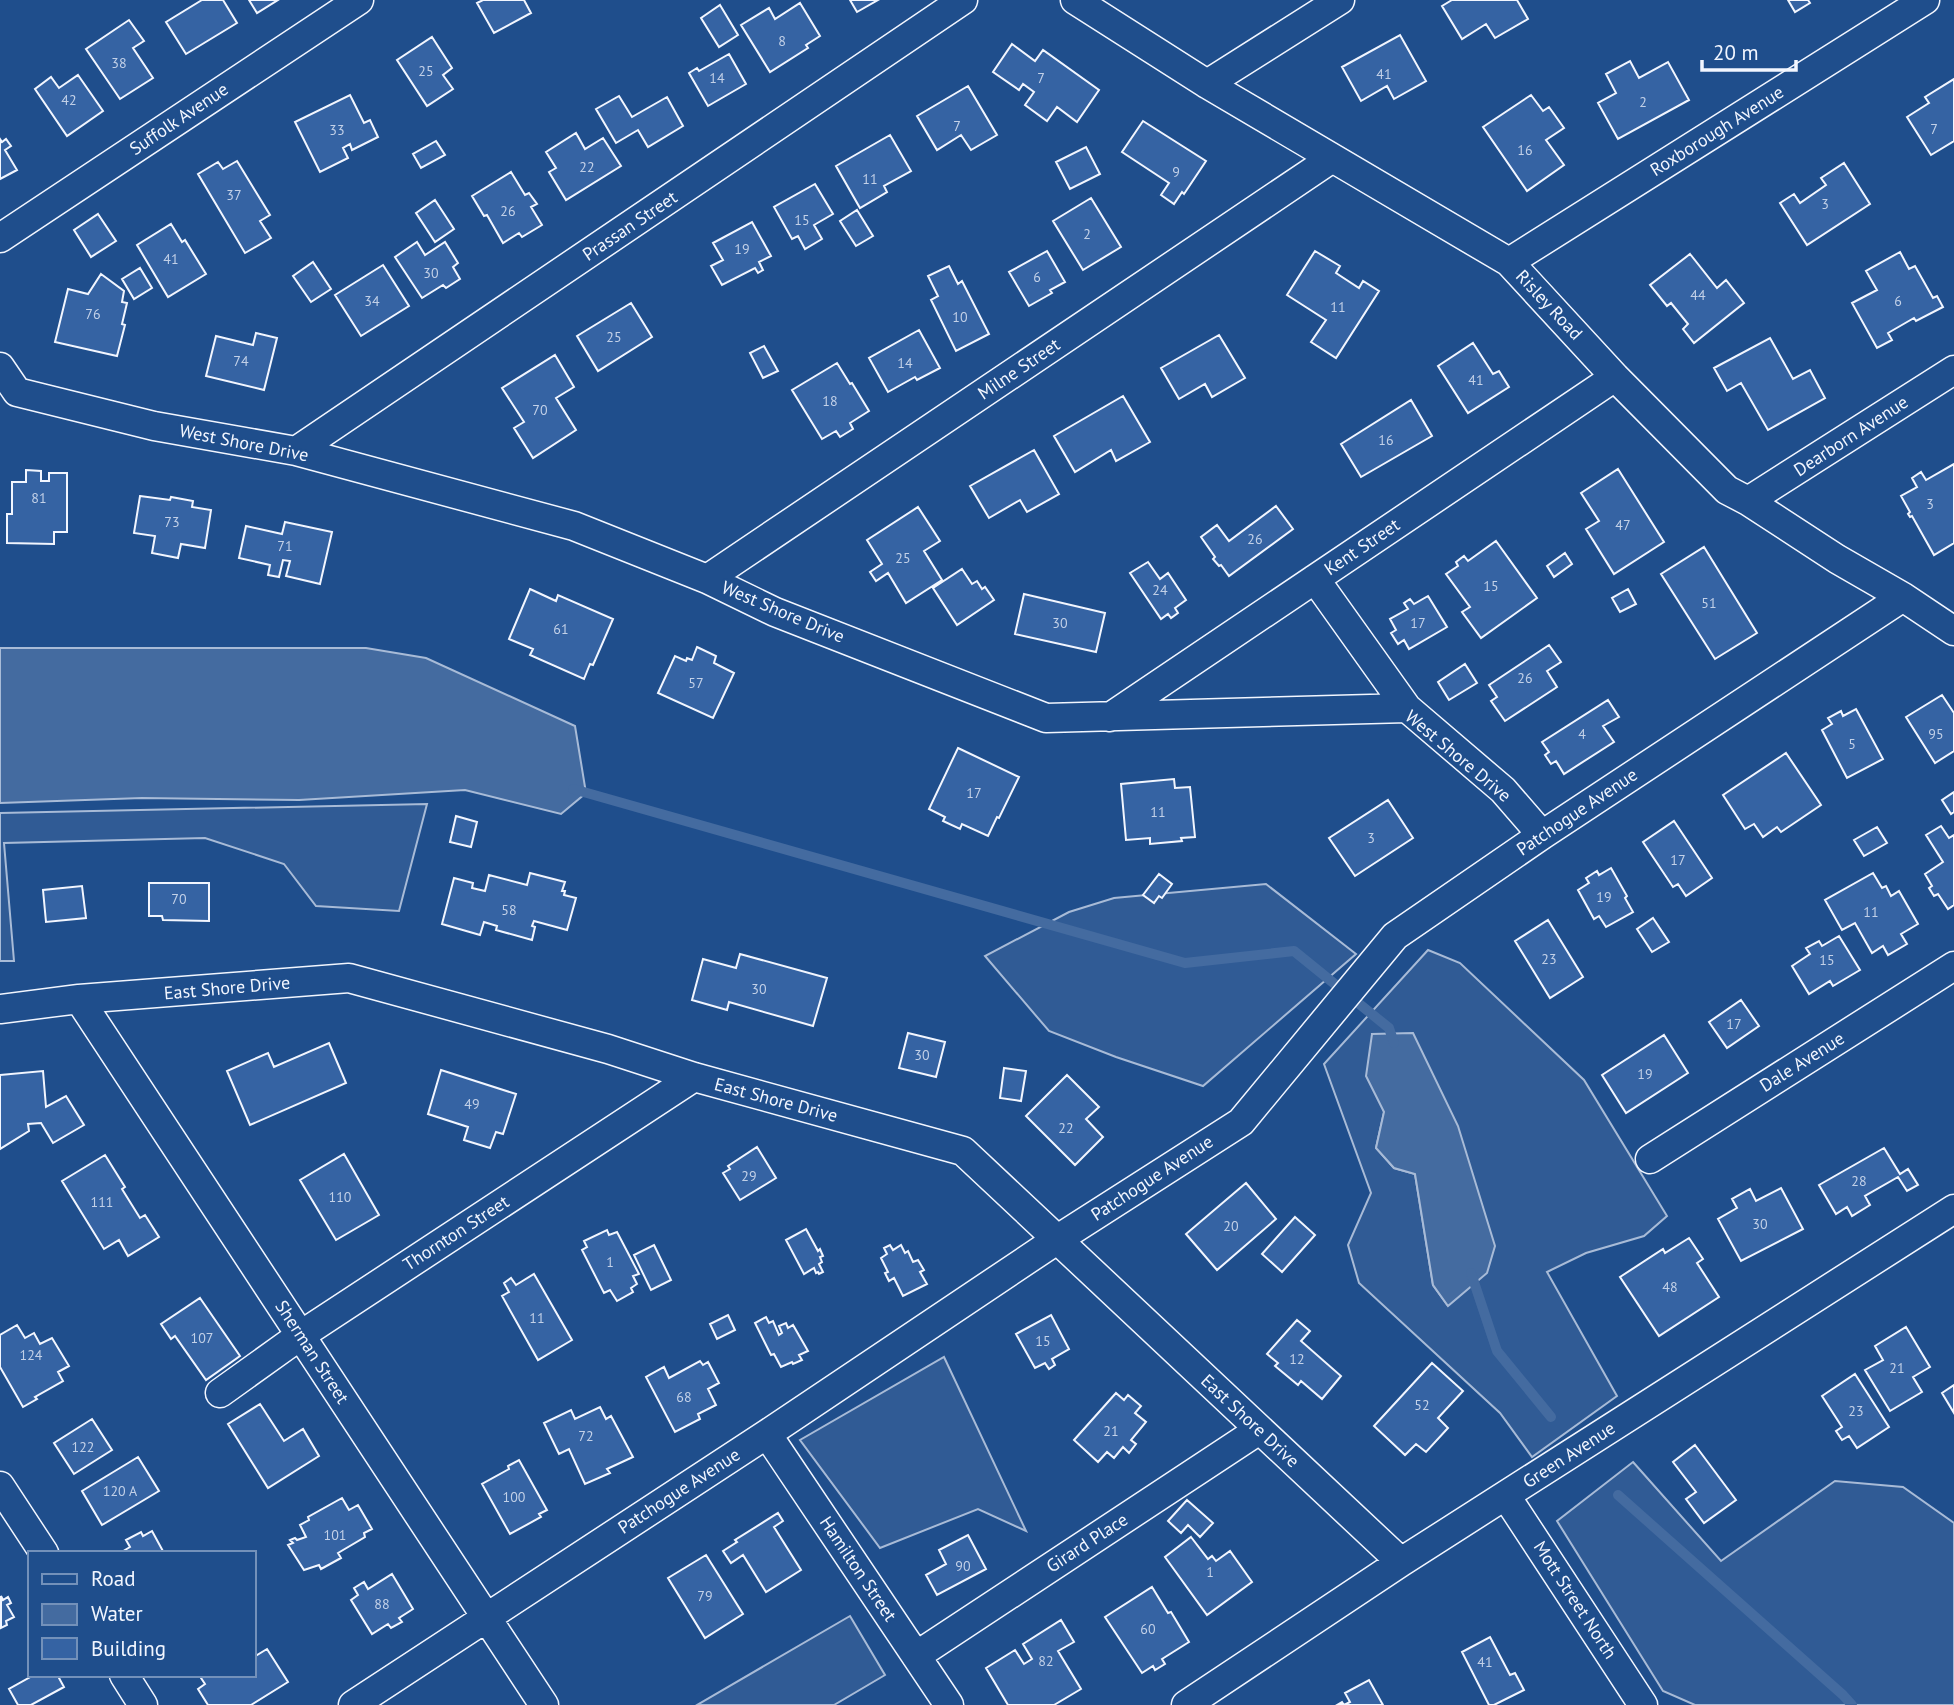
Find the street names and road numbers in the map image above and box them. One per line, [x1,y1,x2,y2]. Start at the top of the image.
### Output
street label: Suffolk Avenue [125,77,232,160]
street label: Roxborough Avenue [1646,80,1788,181]
street label: Prassan Street [578,186,681,266]
street label: Risley Road [1511,265,1588,345]
street label: Milne Street [973,333,1064,404]
street label: Dearborn Avenue [1789,390,1912,481]
street label: West Shore Drive [177,419,311,466]
street label: Kent Street [1320,513,1404,580]
street label: West Shore Drive [718,575,848,648]
street label: West Shore Drive [1401,705,1516,807]
street label: Patchogue Avenue [1512,763,1642,860]
street label: East Shore Drive [163,971,291,1004]
street label: Dale Avenue [1755,1027,1848,1097]
street label: East Shore Drive [712,1072,840,1127]
street label: Patchogue Avenue [1086,1130,1217,1226]
street label: Thornton Street [398,1190,513,1275]
street label: Sherman Street [270,1296,354,1408]
street label: East Shore Drive [1196,1369,1304,1472]
street label: Green Avenue [1518,1416,1619,1493]
street label: Patchogue Avenue [613,1443,744,1539]
street label: Girard Place [1042,1508,1132,1577]
street label: Hamilton Street [815,1512,902,1626]
street label: Mott Street North [1529,1536,1622,1663]

